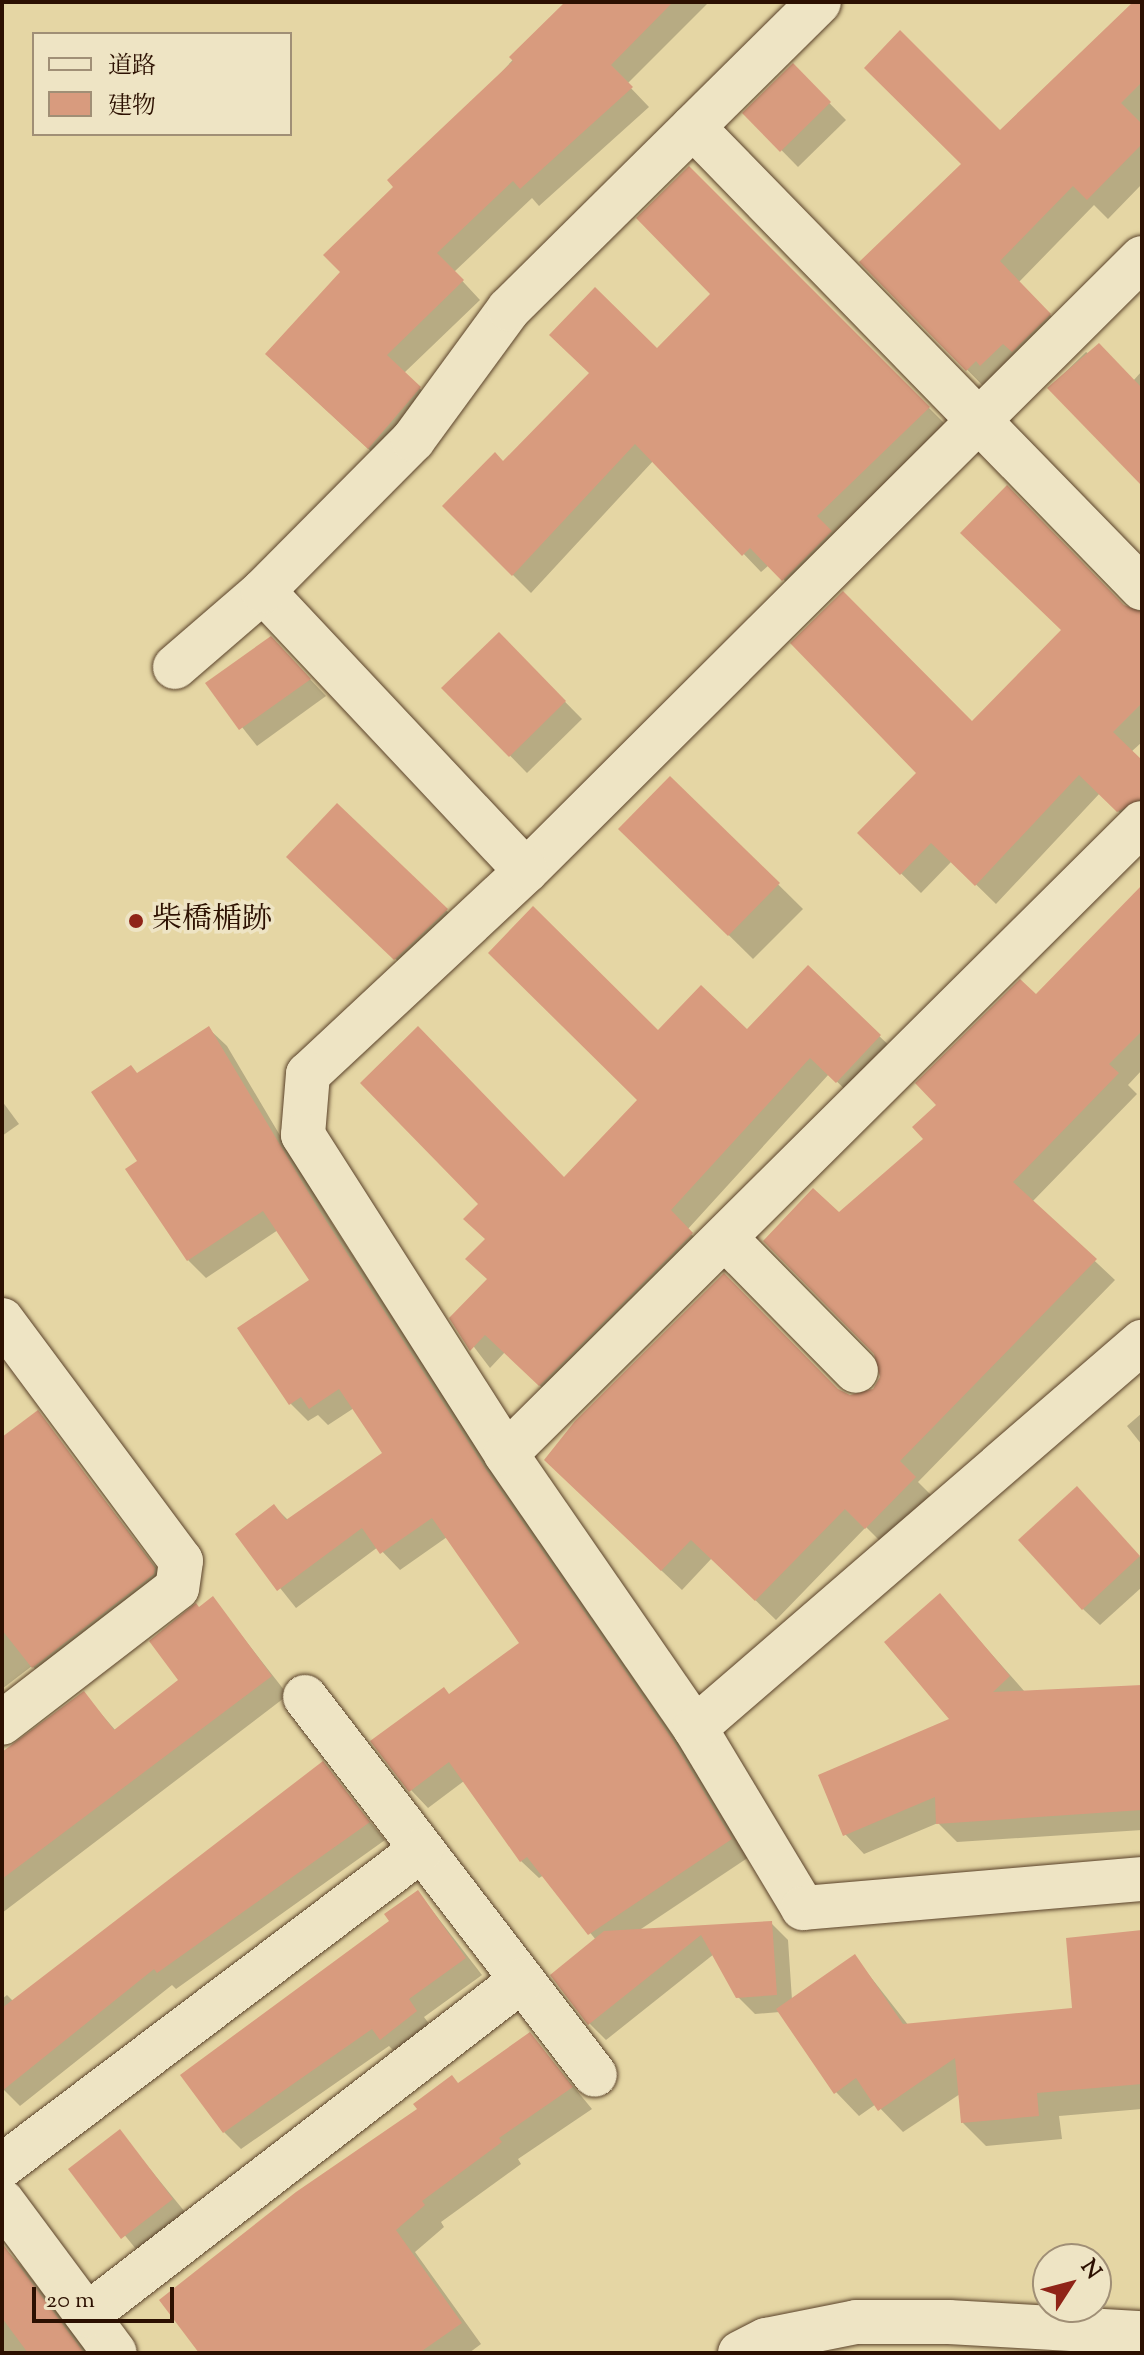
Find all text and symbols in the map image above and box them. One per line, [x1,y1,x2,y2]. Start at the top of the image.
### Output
legend [32,32,292,136]
text: 道路 [108,50,156,84]
text: 建物 [108,90,156,124]
place label: 柴橋楯跡 [152,903,272,939]
marker: 柴橋楯跡 [127,912,145,930]
north arrow [1032,2243,1112,2323]
text: N [1072,2254,1108,2287]
scale bar [36,2271,178,2321]
text: 20 m [46,2284,95,2318]

